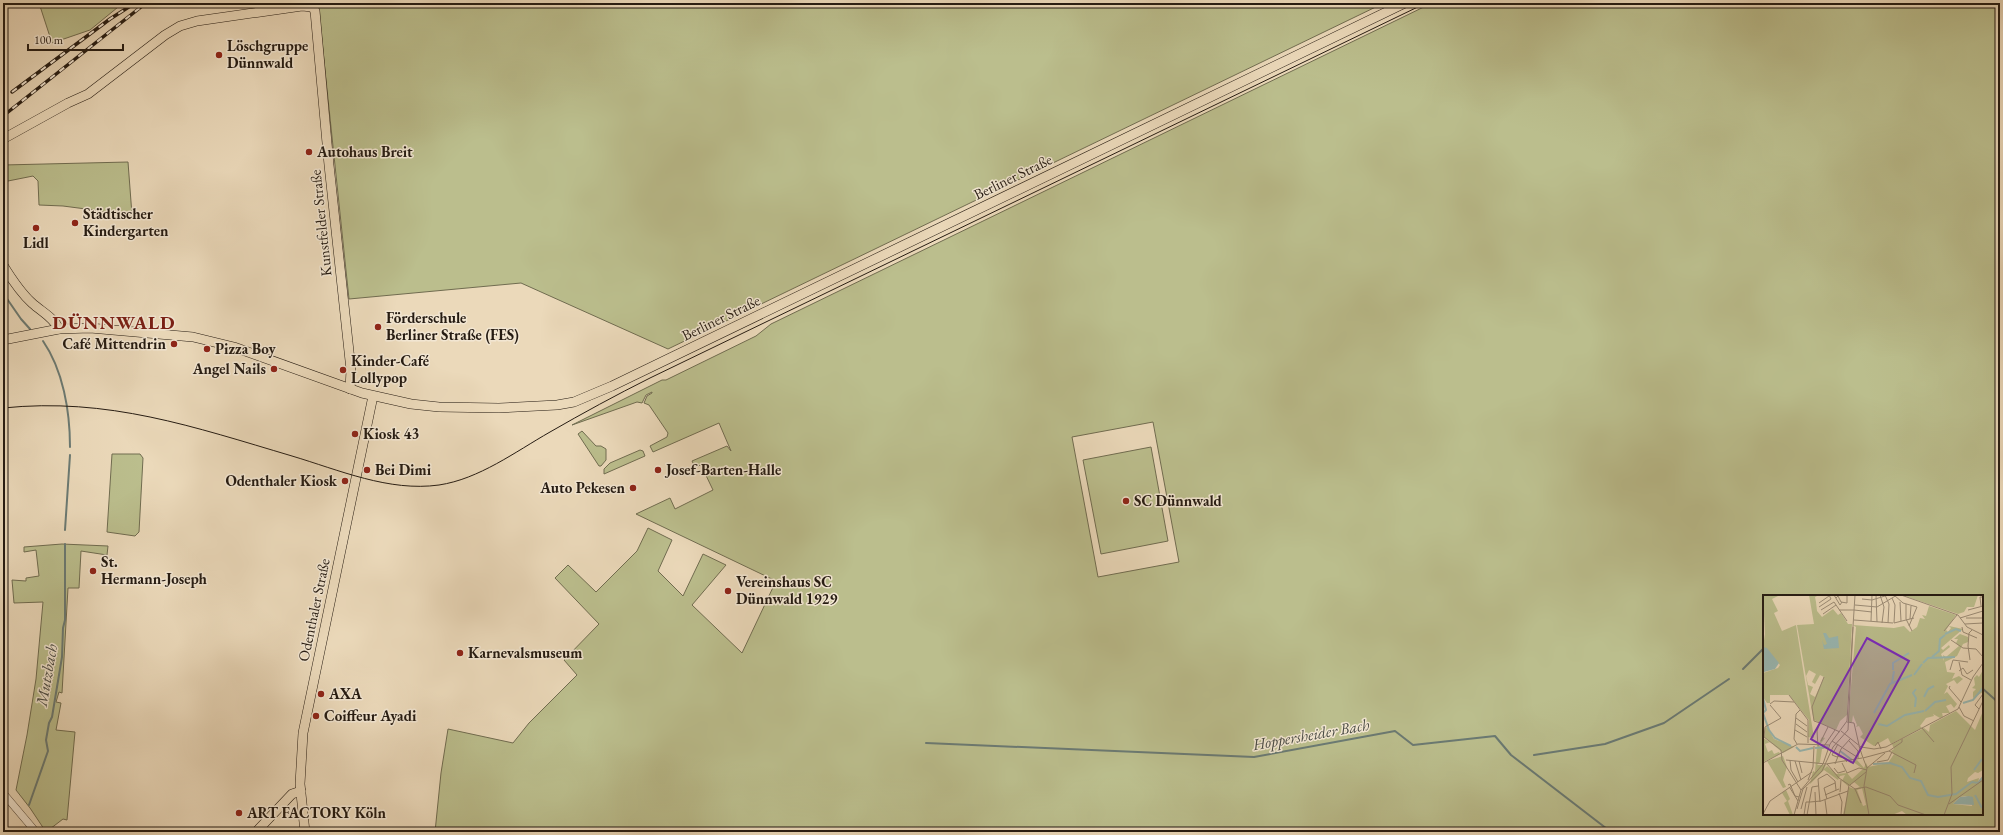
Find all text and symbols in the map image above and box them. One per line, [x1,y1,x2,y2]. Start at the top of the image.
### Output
scale bar [28,26,123,52]
text: 100 m [34,32,64,48]
place label: Löschgruppe Dünnwald [227,36,308,72]
marker: Löschgruppe Dünnwald [214,50,224,60]
place label: Autohaus Breit [316,142,413,161]
marker: Autohaus Breit [304,147,314,157]
street label: Berliner Straße [971,149,1055,204]
street label: Kunstfelder Straße [305,169,336,277]
place label: Städtischer Kindergarten [83,204,169,240]
marker: Städtischer Kindergarten [70,218,80,228]
marker: Lidl [31,223,41,233]
place label: Lidl [23,233,50,252]
street label: Berliner Straße [679,290,763,345]
place label: Förderschule Berliner Straße (FES) [386,308,519,344]
district label: DÜNNWALD [52,310,176,335]
marker: Förderschule Berliner Straße (FES) [373,322,383,332]
place label: Café Mittendrin [63,334,167,353]
marker: Café Mittendrin [169,339,179,349]
place label: Pizza Boy [215,339,276,358]
marker: Pizza Boy [202,344,212,354]
place label: Kinder-Café Lollypop [351,351,429,387]
place label: Angel Nails [192,359,266,378]
marker: Angel Nails [269,364,279,374]
marker: Kinder-Café Lollypop [338,365,348,375]
place label: Kiosk 43 [363,424,419,443]
marker: Kiosk 43 [350,429,360,439]
place label: Bei Dimi [375,460,432,479]
place label: Josef-Barten-Halle [664,460,781,479]
marker: Bei Dimi [362,465,372,475]
marker: Josef-Barten-Halle [653,465,663,475]
place label: Odenthaler Kiosk [225,471,338,490]
marker: Odenthaler Kiosk [340,476,350,486]
place label: Auto Pekesen [539,478,626,497]
marker: Auto Pekesen [628,483,638,493]
place label: SC Dünnwald [1134,491,1222,510]
marker: SC Dünnwald [1121,496,1131,506]
place label: St. Hermann-Joseph [101,552,207,588]
street label: Odenthaler Straße [293,557,334,663]
marker: St. Hermann-Joseph [88,566,98,576]
place label: Vereinshaus SC Dünnwald 1929 [736,572,838,608]
marker: Vereinshaus SC Dünnwald 1929 [723,586,733,596]
inset map [1763,595,1983,815]
water label: Mutzbach [31,642,62,709]
place label: Karnevalsmuseum [468,643,582,662]
marker: Karnevalsmuseum [455,648,465,658]
place label: AXA [328,684,362,703]
marker: AXA [316,689,326,699]
place label: Coiffeur Ayadi [324,706,417,725]
marker: Coiffeur Ayadi [311,711,321,721]
water label: Hoppersheider Bach [1250,714,1371,755]
place label: ART FACTORY Köln [246,803,386,822]
marker: ART FACTORY Köln [234,808,244,818]

